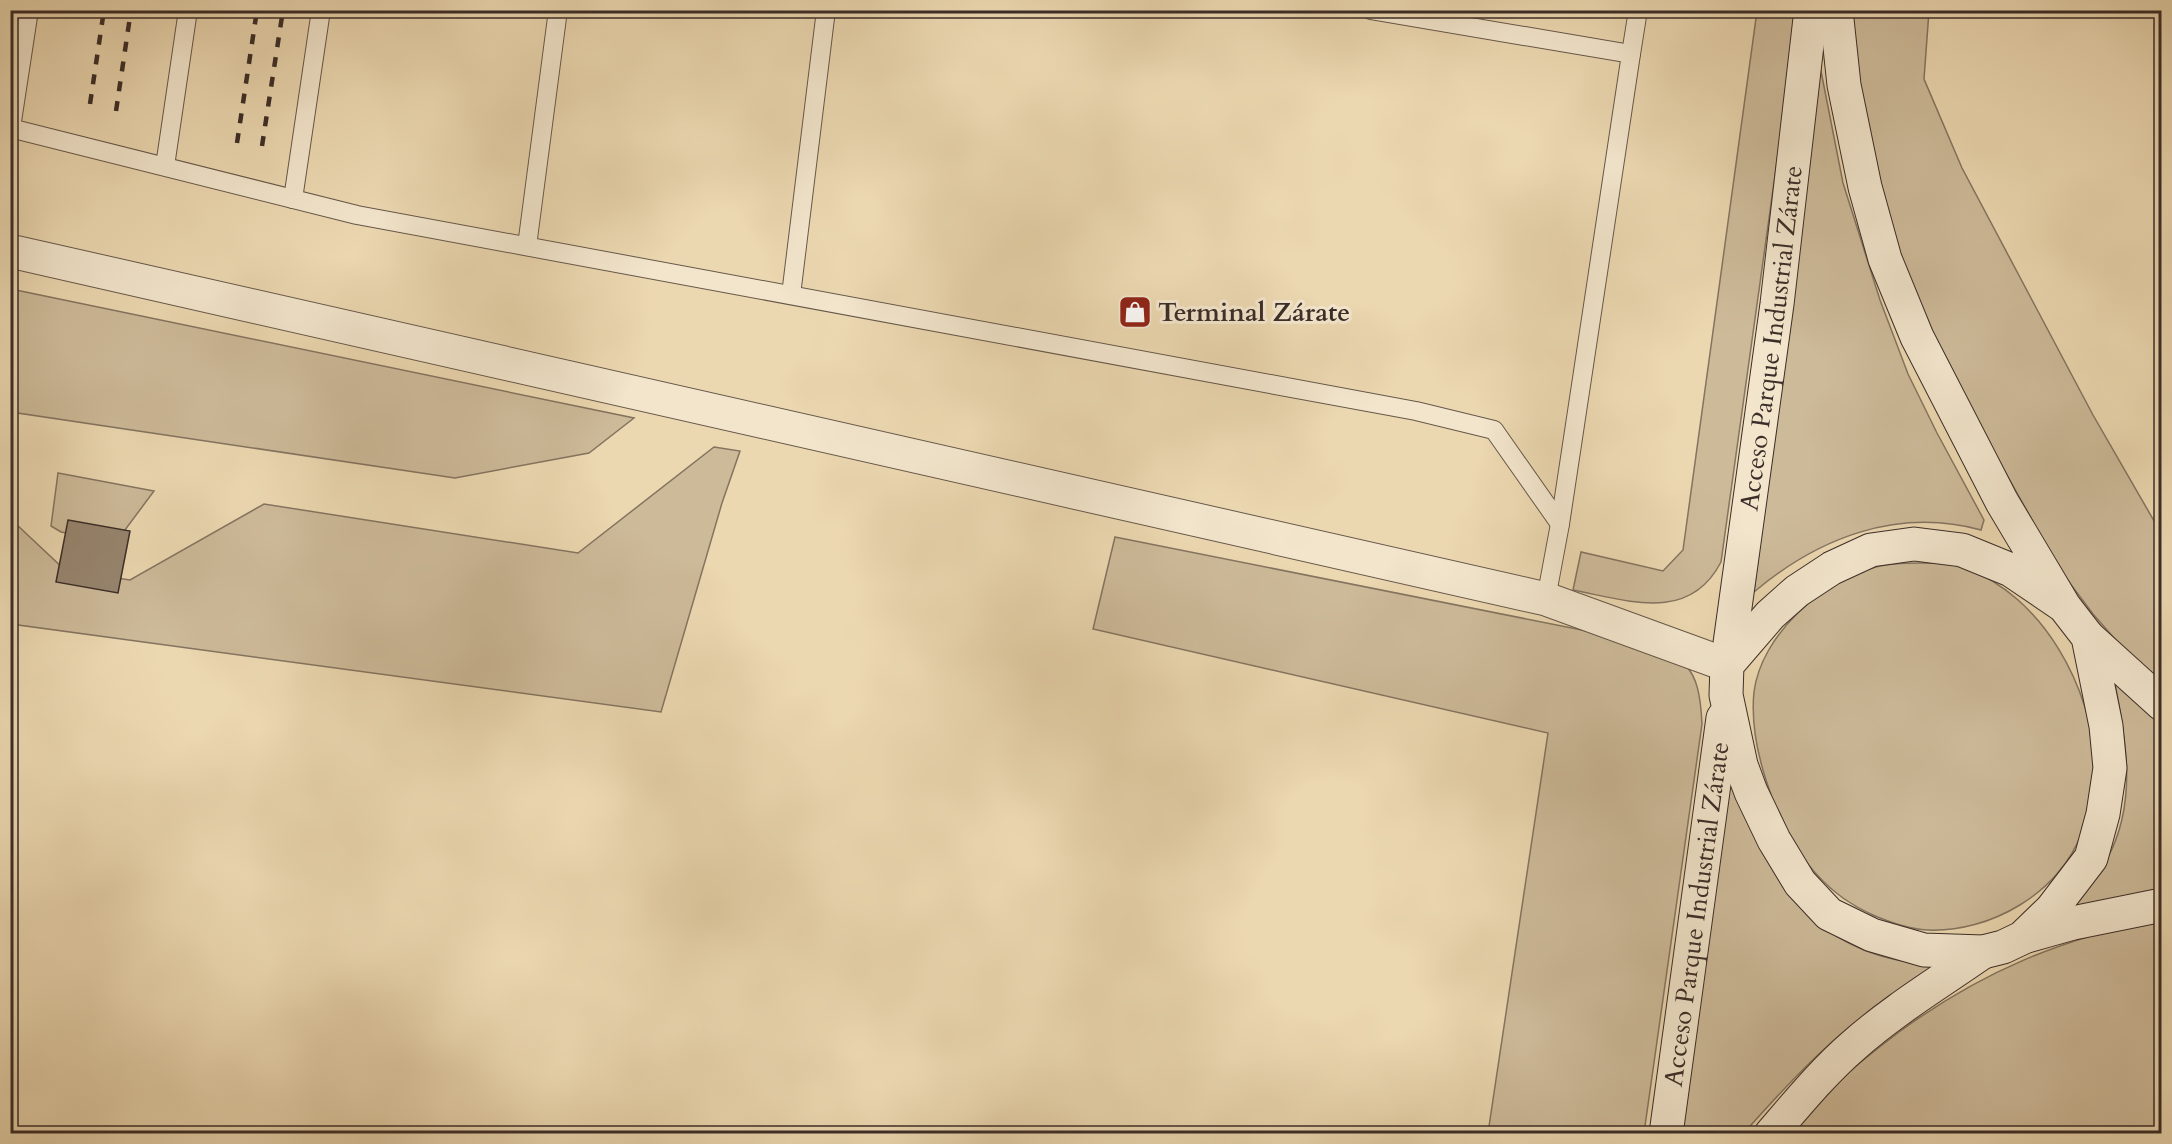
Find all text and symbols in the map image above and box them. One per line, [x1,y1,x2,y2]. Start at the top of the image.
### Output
street label: Acceso Parque Industrial Zárate [1732,164,1811,513]
shop icon: Terminal Zárate [1117,294,1153,330]
place label: Terminal Zárate [1158,295,1350,330]
street label: Acceso Parque Industrial Zárate [1656,739,1738,1089]

